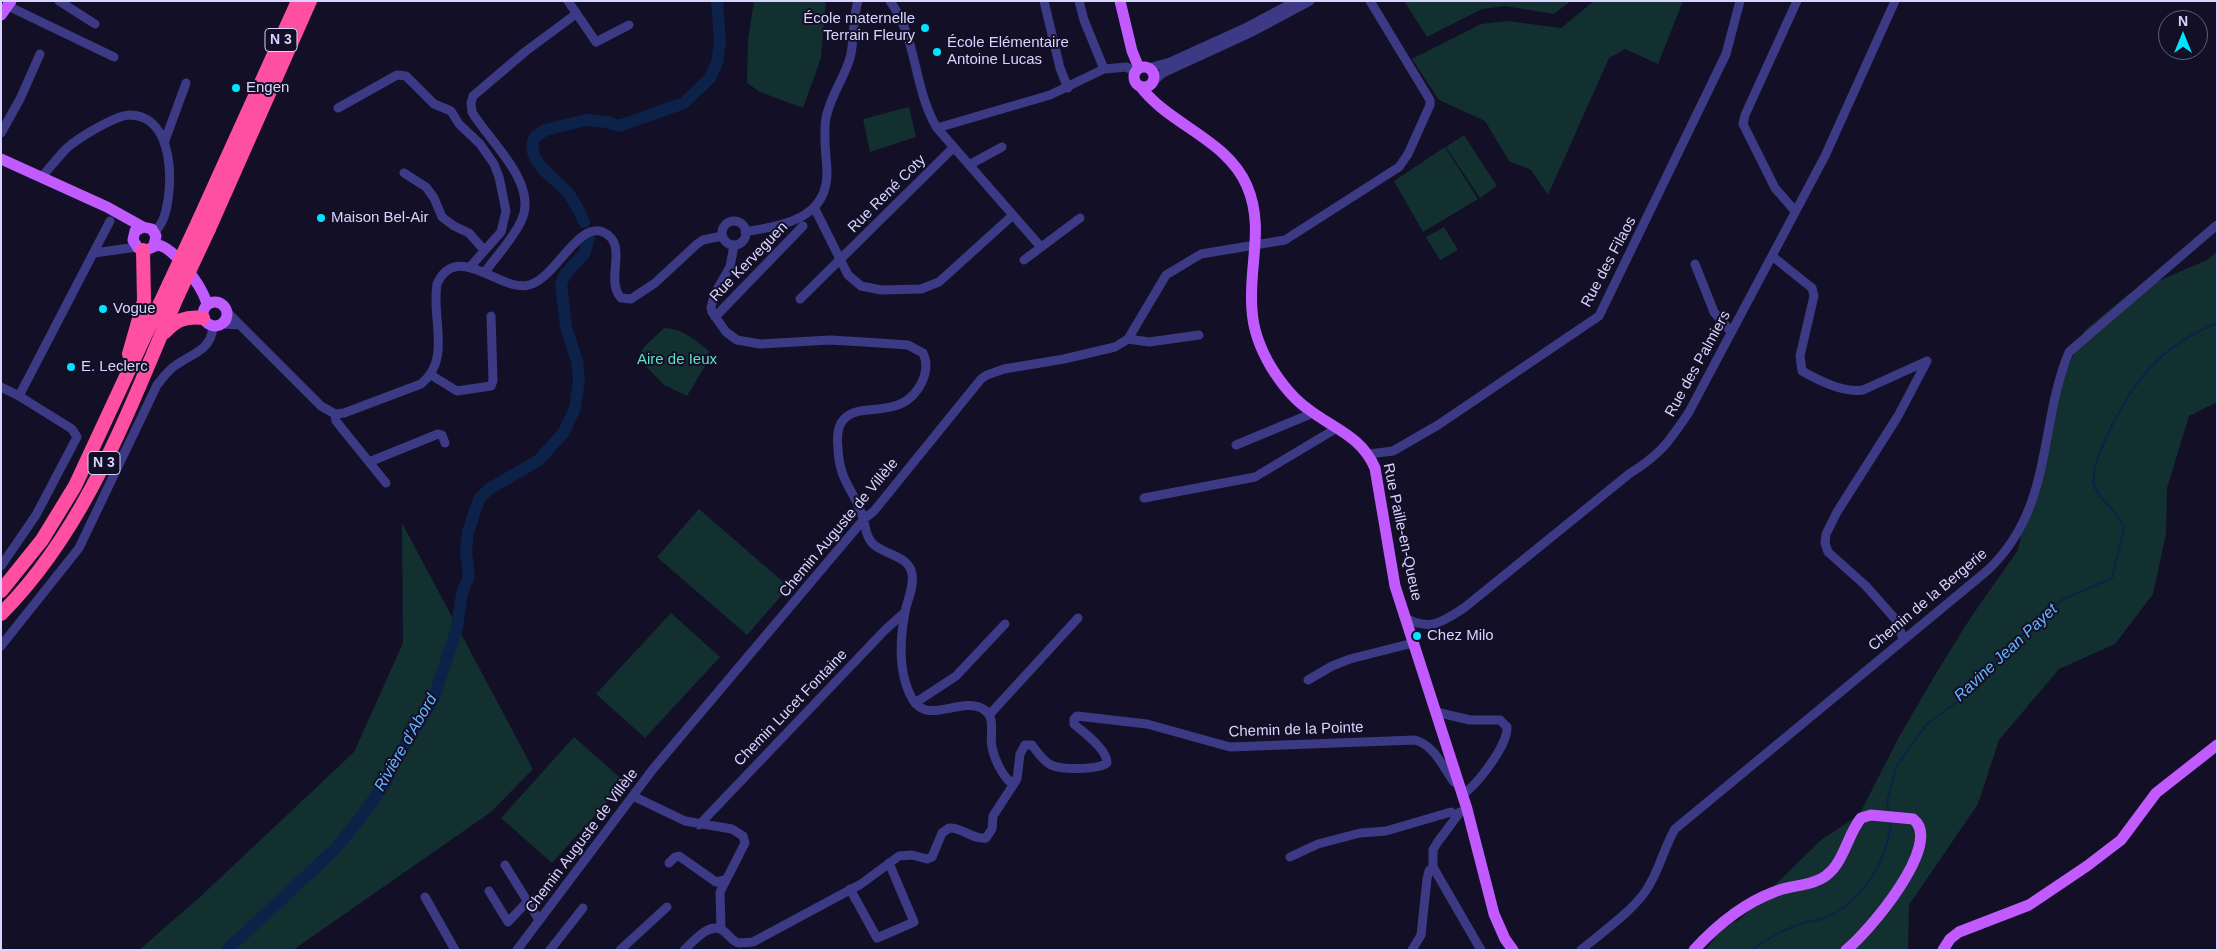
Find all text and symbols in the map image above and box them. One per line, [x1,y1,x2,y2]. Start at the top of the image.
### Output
place label: École maternelle Terrain Fleury [803,10,915,45]
north arrow [2158,10,2208,60]
text: N [2178,13,2188,29]
marker: École maternelle Terrain Fleury [919,22,931,34]
road number: N 3 [265,28,297,52]
place label: École Elémentaire Antoine Lucas [947,34,1069,69]
marker: École Elémentaire Antoine Lucas [931,46,943,58]
place label: Engen [246,79,289,97]
marker: Engen [230,82,242,94]
street label: Rue René Coty [844,151,930,237]
place label: Maison Bel-Air [331,209,429,227]
marker: Maison Bel-Air [315,212,327,224]
street label: Rue des Filaos [1578,214,1640,310]
street label: Rue Kerveguen [706,218,792,306]
place label: Vogue [113,300,156,318]
marker: Vogue [97,303,109,315]
street label: Rue des Palmiers [1661,308,1735,420]
park label: Aire de Ieux [637,351,717,369]
place label: E. Leclerc [81,358,148,376]
marker: E. Leclerc [65,361,77,373]
road number: N 3 [88,452,120,474]
street label: Chemin Auguste de Villèle [776,455,902,601]
street label: Rue Paille-en-Queue [1379,462,1425,602]
street label: Chemin de la Bergerie [1865,545,1991,655]
water label: Ravine Jean Payet [1950,600,2062,706]
place label: Chez Milo [1427,627,1494,645]
marker: Chez Milo [1411,630,1423,642]
street label: Chemin Lucet Fontaine [731,646,851,770]
water label: Rivière d'Abord [370,691,442,795]
street label: Chemin de la Pointe [1228,719,1364,741]
street label: Chemin Auguste de Villèle [522,765,642,917]

